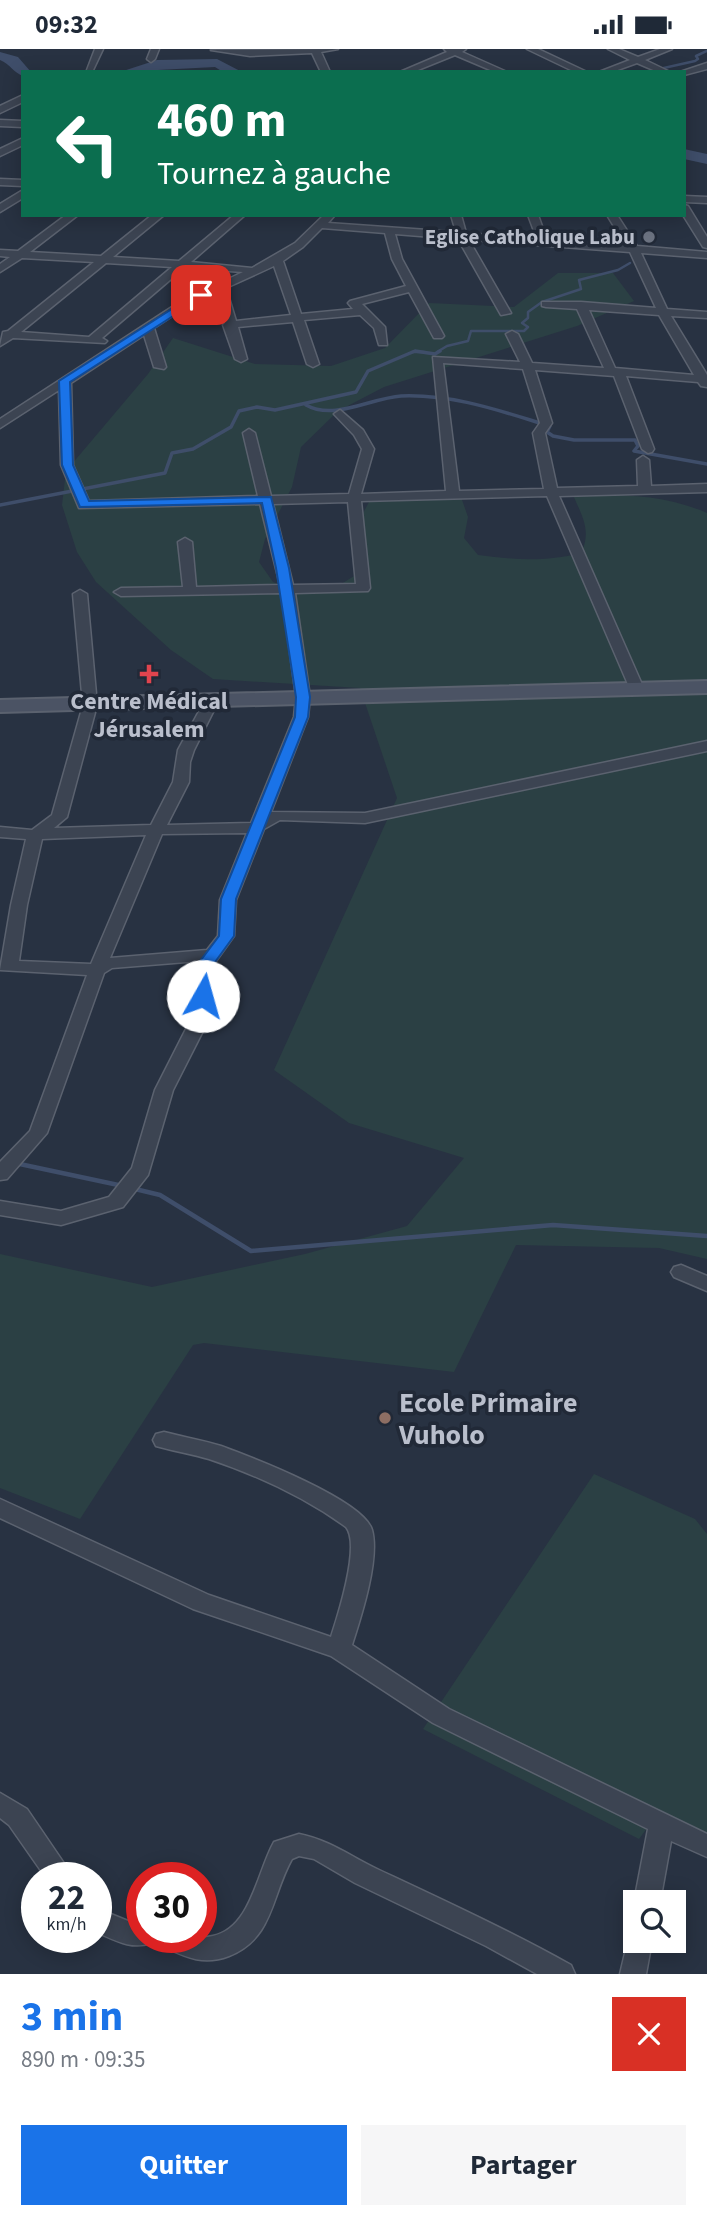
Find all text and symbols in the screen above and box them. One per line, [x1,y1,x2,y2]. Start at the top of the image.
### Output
text: 09:32 [35,6,98,43]
text: 460 m [157,86,286,156]
icon: left [42,98,133,189]
text: Tournez à gauche [157,151,391,197]
place label: Eglise Catholique Labu [425,222,635,252]
marker: Eglise Catholique Labu [641,229,657,245]
pin [171,265,231,325]
icon: arrive [182,276,220,314]
marker: Centre Médical Jérusalem [139,664,159,684]
place label: Centre Médical Jérusalem [70,684,228,747]
position arrow [166,959,240,1033]
place label: Ecole Primaire Vuholo [398,1383,577,1455]
marker: Ecole Primaire Vuholo [377,1410,393,1426]
speed limit sign: 30 [126,1862,217,1953]
text: 22 [48,1873,85,1923]
map controls [623,1890,686,1953]
button: search [623,1890,686,1953]
text: km/h [47,1912,86,1937]
text: 3 min [21,1987,123,2047]
button: close [612,1997,686,2071]
text: 890 m · 09:35 [21,2043,145,2076]
button: Quitter [21,2125,347,2205]
button: Partager [361,2125,686,2205]

